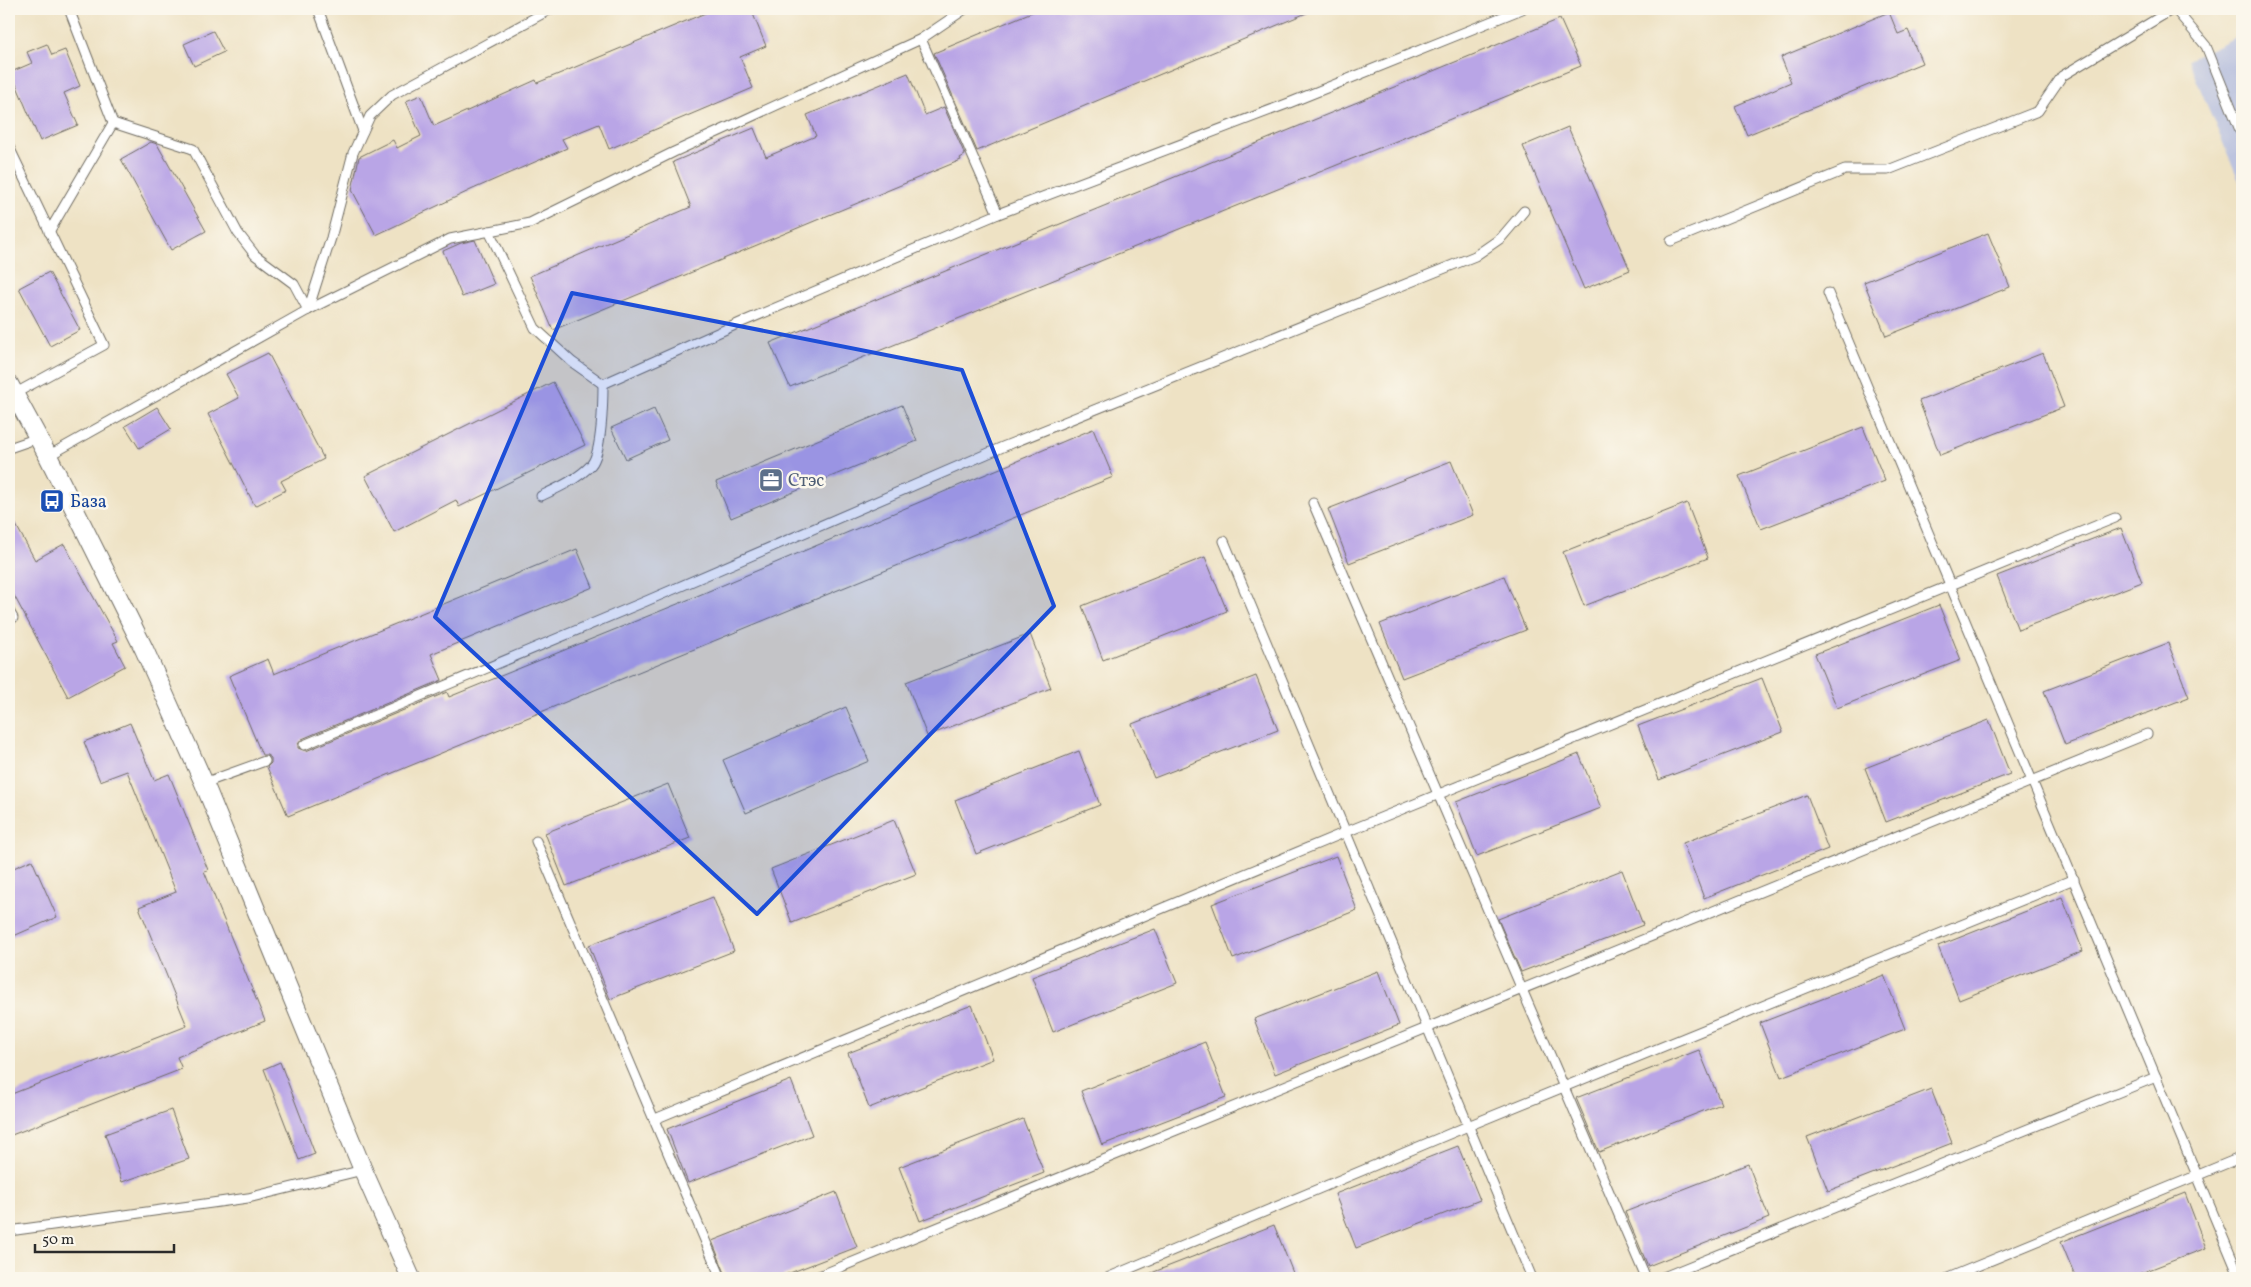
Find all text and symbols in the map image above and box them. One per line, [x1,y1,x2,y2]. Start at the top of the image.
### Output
office icon: Стэс [758,467,784,493]
place label: Стэс [788,469,824,494]
bus stop icon: База [39,488,65,514]
place label: База [70,490,107,515]
scale bar [35,1222,174,1254]
text: 50 m [42,1230,74,1251]

